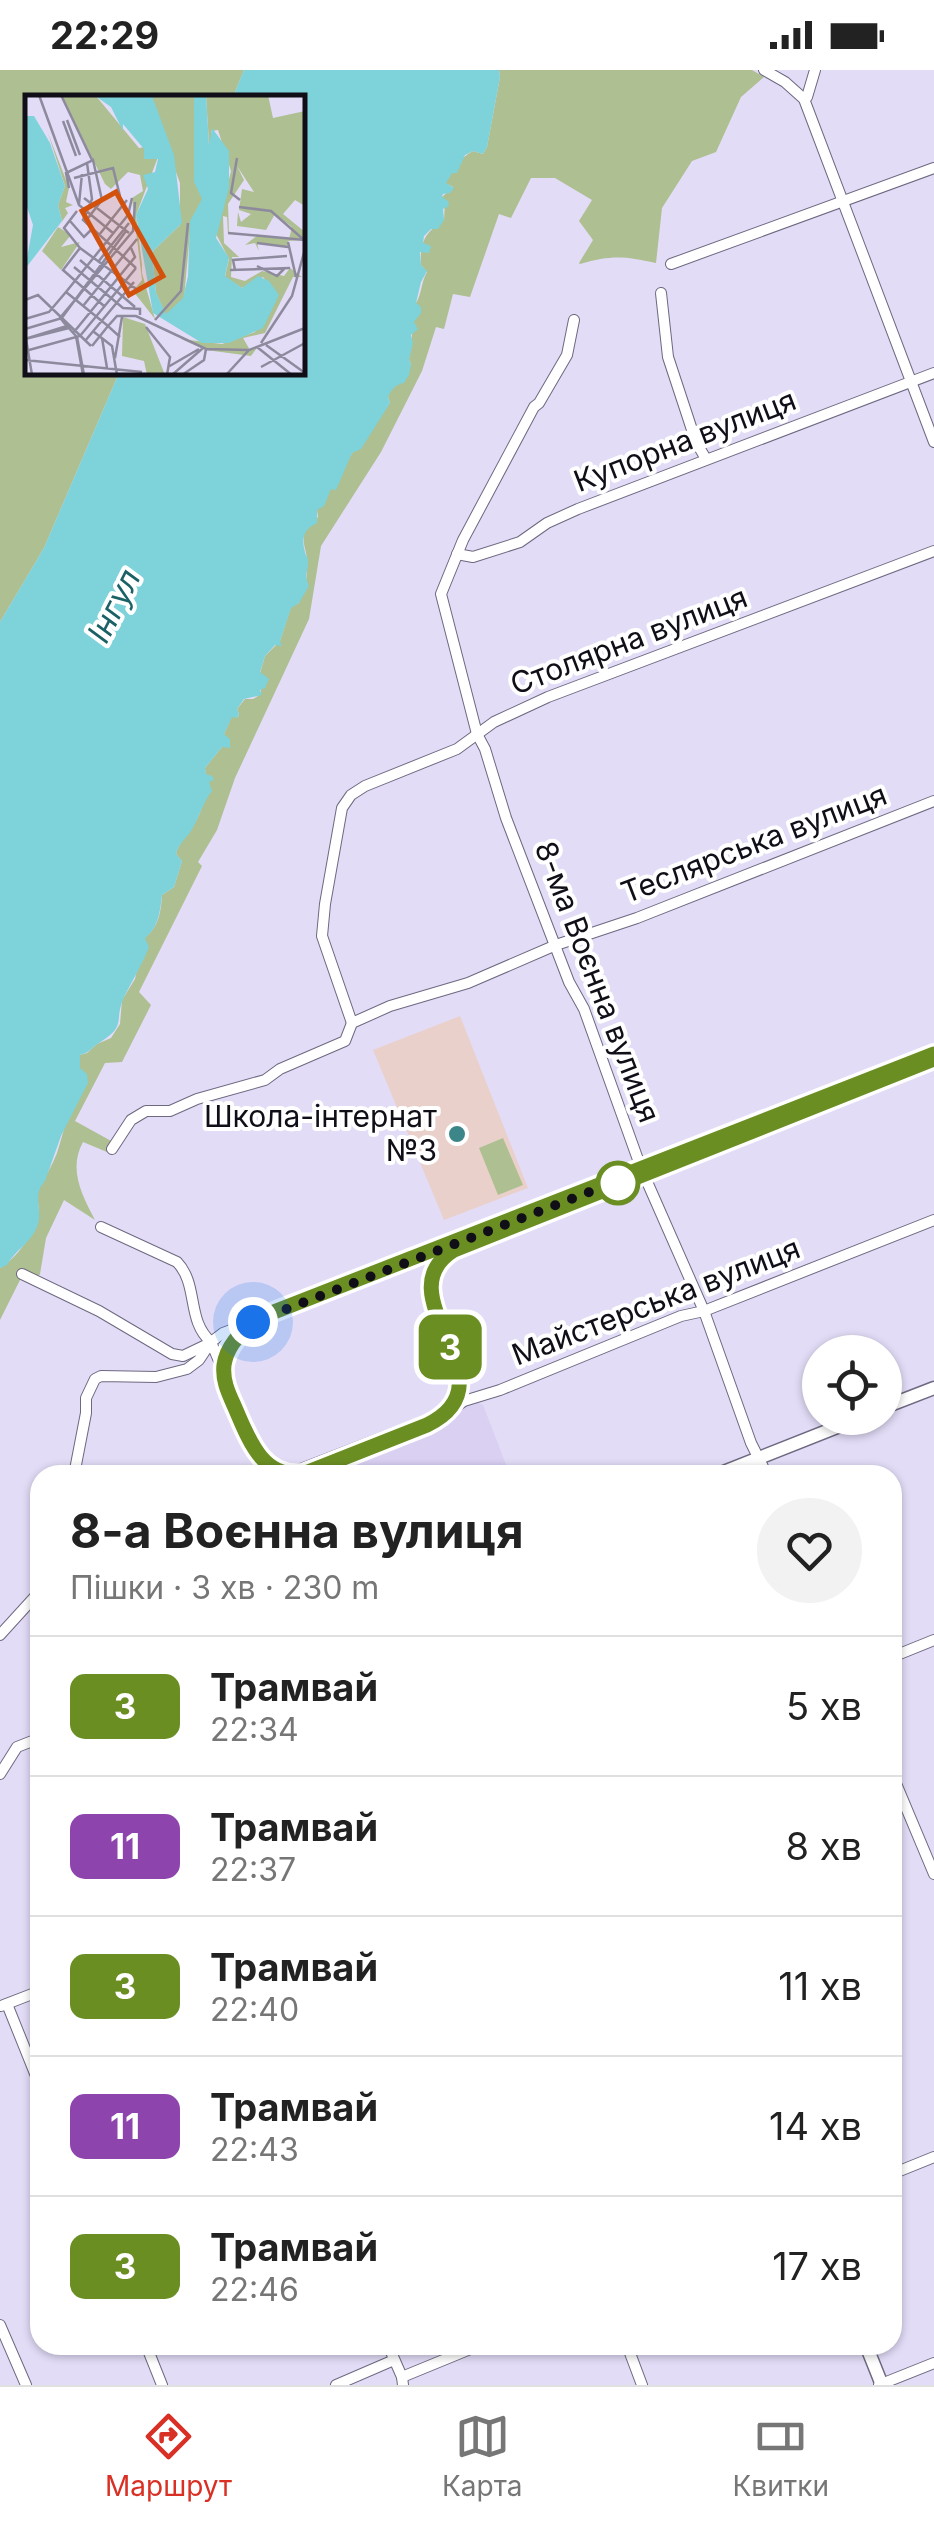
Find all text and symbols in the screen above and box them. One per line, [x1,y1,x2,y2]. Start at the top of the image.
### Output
text: 22:29 [50,12,159,58]
inset map [25,95,305,375]
street label: Купорна вулиця [569,381,801,499]
water label: Інгул [79,563,148,649]
street label: Столярна вулиця [505,578,752,702]
street label: Теслярська вулиця [616,776,891,910]
street label: 8-ма Воєнна вулиця [528,836,668,1127]
place label: Школа-інтернат №3 [204,1098,437,1168]
marker: Школа-інтернат №3 [446,1123,468,1145]
unlabelled marker [597,1162,639,1204]
street label: Майстерська вулиця [507,1230,805,1373]
your location [228,1297,278,1347]
line badge: 3 [418,1314,482,1380]
text: 3 [439,1326,461,1368]
map controls [802,1335,902,1435]
button: locate [802,1335,902,1435]
button: heart [757,1498,862,1603]
text: 8-а Воєнна вулиця [70,1501,524,1560]
text: Пішки · 3 хв · 230 m [70,1568,379,1607]
text: Трамвай [210,1664,378,1710]
text: 5 хв [786,1683,862,1729]
text: 3 [114,1685,136,1727]
text: 22:34 [210,1710,299,1749]
text: Трамвай [210,1804,378,1850]
text: 8 хв [786,1823,862,1869]
text: 11 [110,1825,140,1867]
text: 22:37 [210,1850,296,1889]
text: Трамвай [210,1944,378,1990]
text: 11 хв [778,1963,862,2009]
text: 3 [114,1965,136,2007]
text: 22:40 [210,1990,299,2029]
text: Трамвай [210,2084,378,2130]
text: 14 хв [769,2103,862,2149]
text: 11 [110,2105,140,2147]
text: 22:43 [210,2130,299,2169]
text: Трамвай [210,2224,378,2270]
text: 17 хв [772,2243,862,2289]
text: 3 [114,2245,136,2287]
text: 22:46 [210,2270,299,2309]
tab: Маршрут [105,2409,232,2503]
tab: Карта [442,2409,523,2503]
tab: Квитки [733,2409,829,2503]

